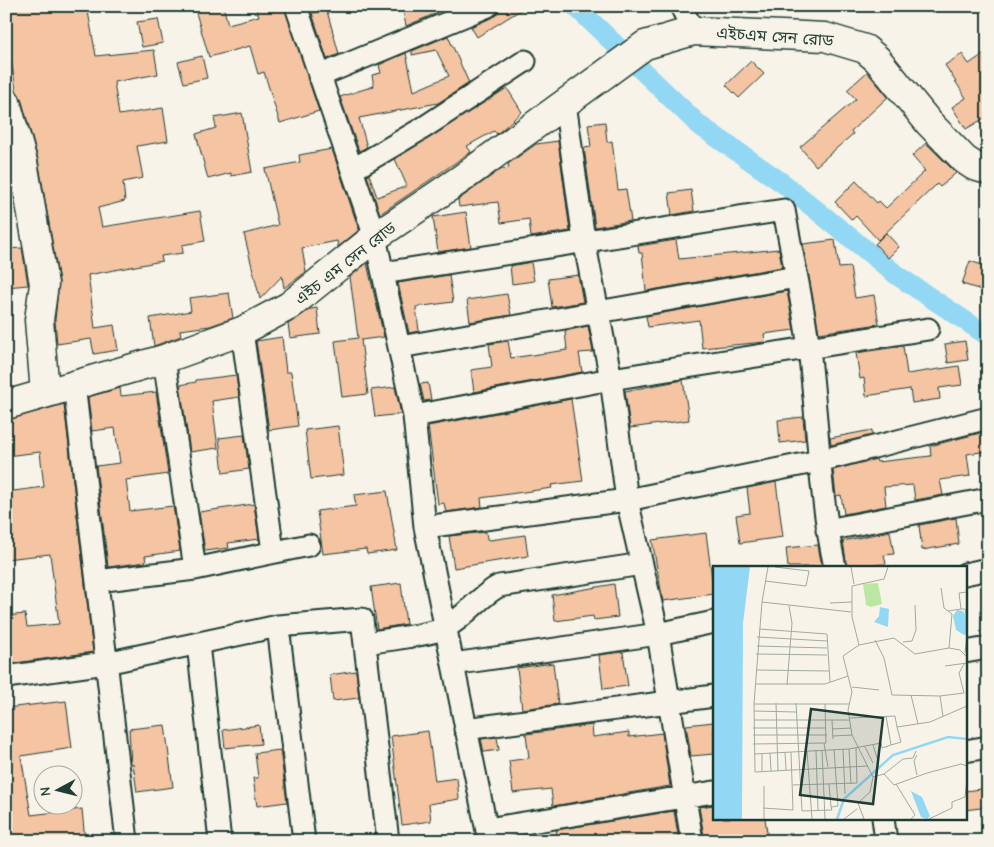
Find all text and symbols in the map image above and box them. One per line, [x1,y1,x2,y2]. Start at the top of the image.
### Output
street label: এইচএম সেন রোড [716,23,835,50]
street label: এইচ এম সেন রোড [291,218,400,309]
inset map [713,566,966,820]
north arrow [32,764,82,814]
text: N [37,786,55,797]

